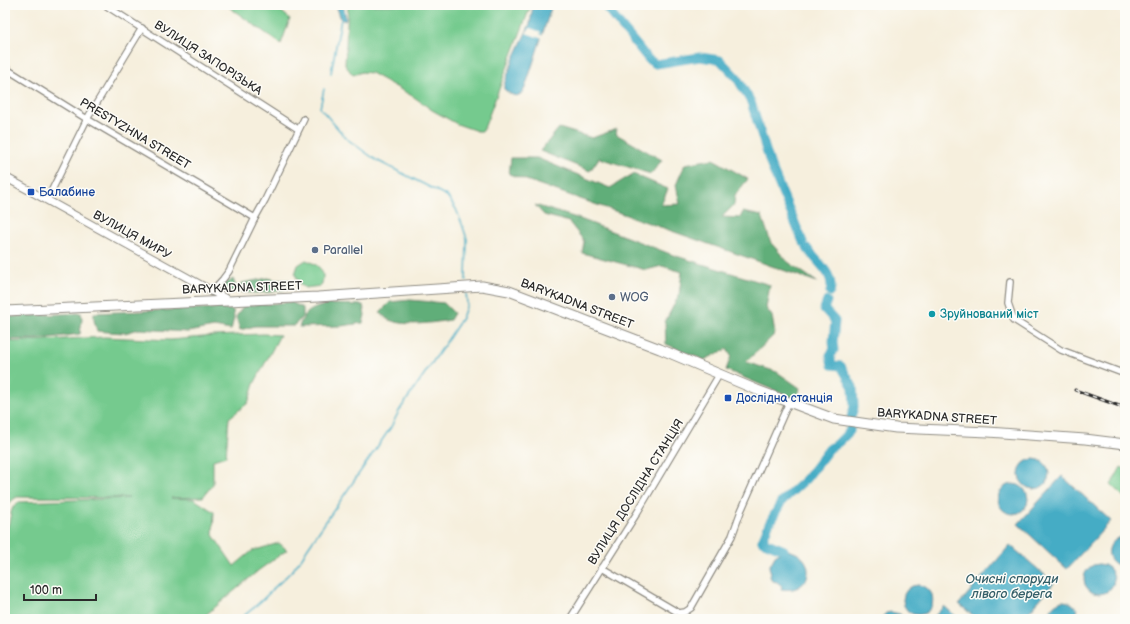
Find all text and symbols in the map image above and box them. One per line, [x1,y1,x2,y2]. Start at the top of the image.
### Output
street label: ВУЛИЦЯ ЗАПОРІЗЬКА [151,17,265,99]
street label: PRESTYZHNA STREET [77,95,194,173]
place label: Балабине [39,185,95,200]
marker: Балабине [26,187,36,197]
street label: ВУЛИЦЯ МИРУ [90,207,174,263]
place label: Parallel [323,243,363,258]
marker: Parallel [310,245,320,255]
street label: BARYKADNA STREET [518,275,636,333]
street label: BARYKADNA STREET [182,278,303,298]
place label: WOG [620,290,648,305]
marker: WOG [607,292,617,302]
place label: Зруйнований міст [940,307,1039,322]
marker: Зруйнований міст [927,309,937,319]
place label: Дослідна станція [736,391,833,406]
marker: Дослідна станція [723,393,733,403]
street label: BARYKADNA STREET [877,405,998,429]
street label: ВУЛИЦЯ ДОСЛІДНА СТАНЦІЯ [585,416,687,568]
water label: Очисні споруди лівого берега [965,571,1059,602]
scale bar [24,576,96,602]
text: 100 m [30,583,62,598]

